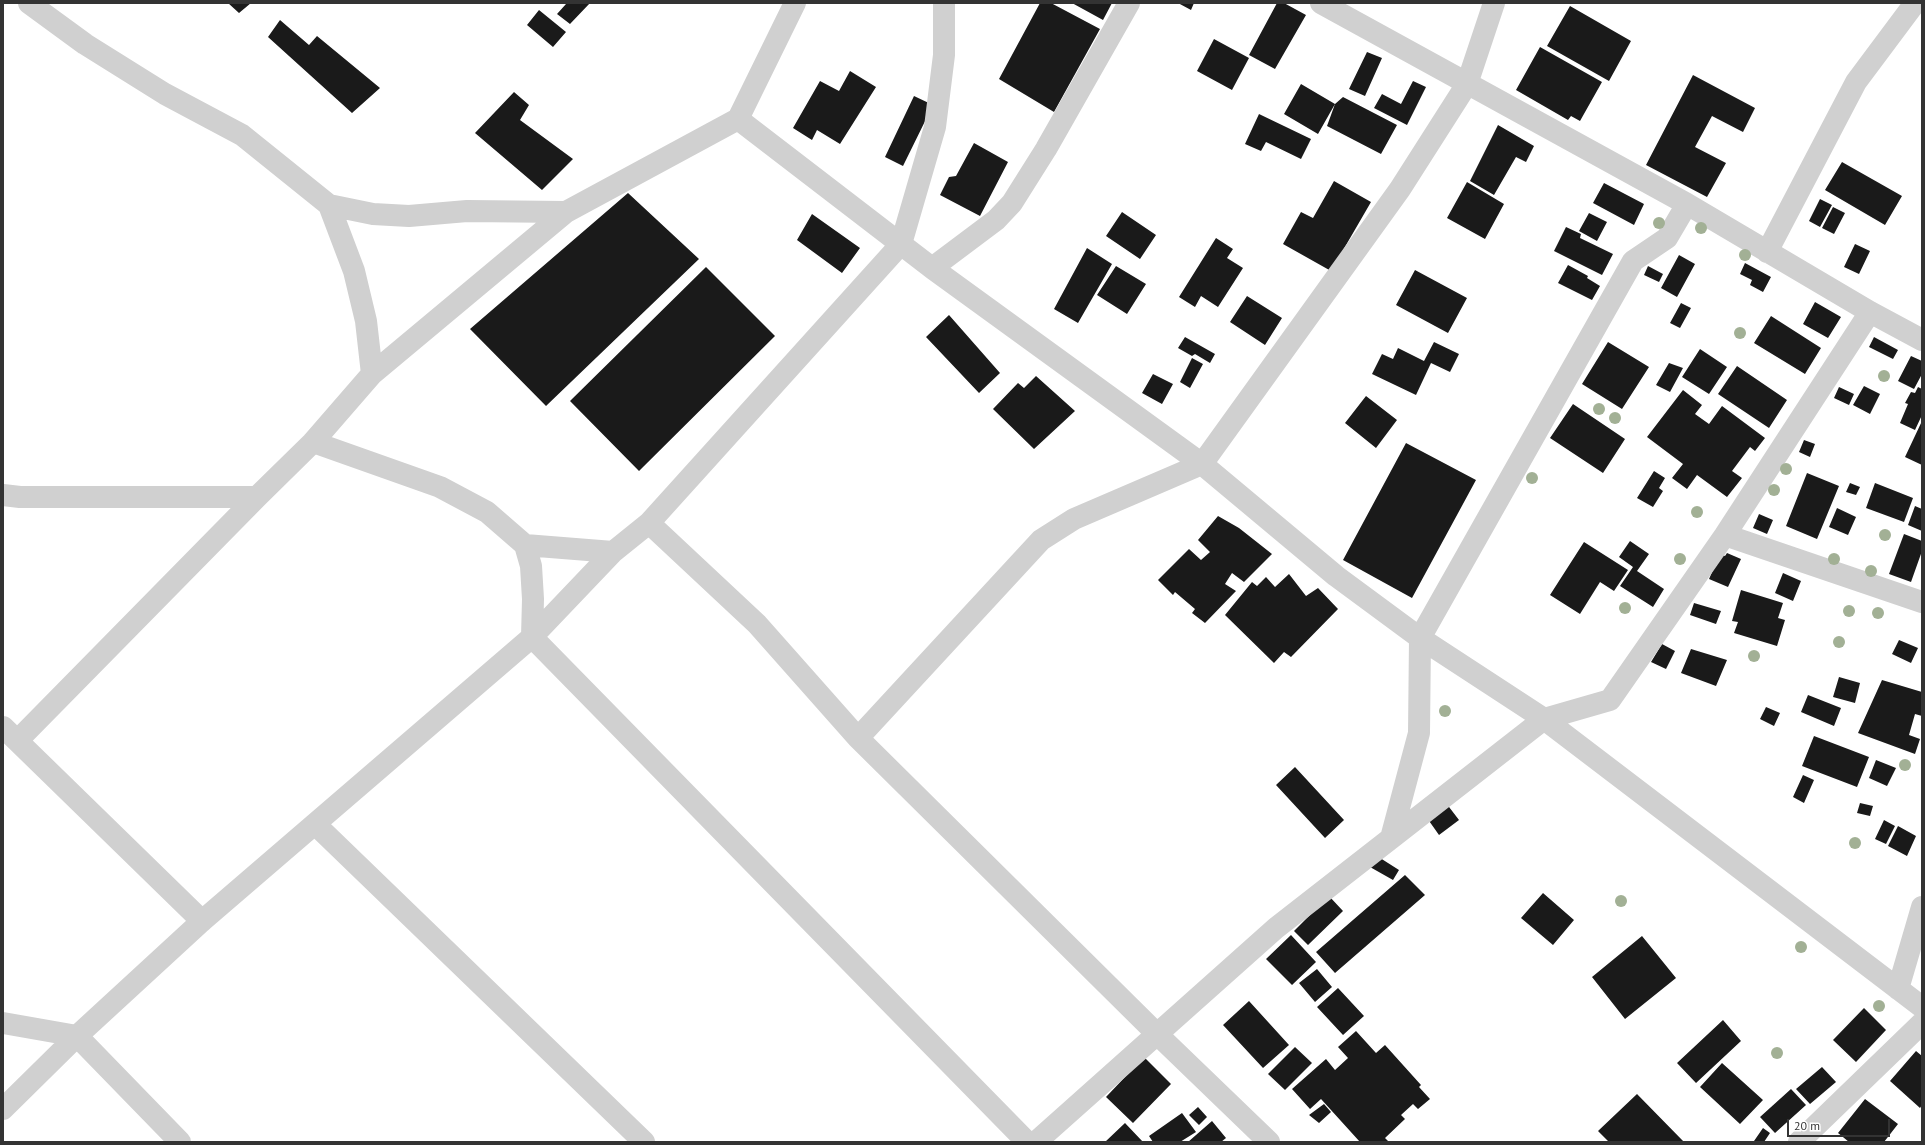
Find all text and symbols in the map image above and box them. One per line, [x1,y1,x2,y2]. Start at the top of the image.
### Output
scale bar [1789,1111,1892,1137]
text: 20 m [1794,1118,1820,1133]

